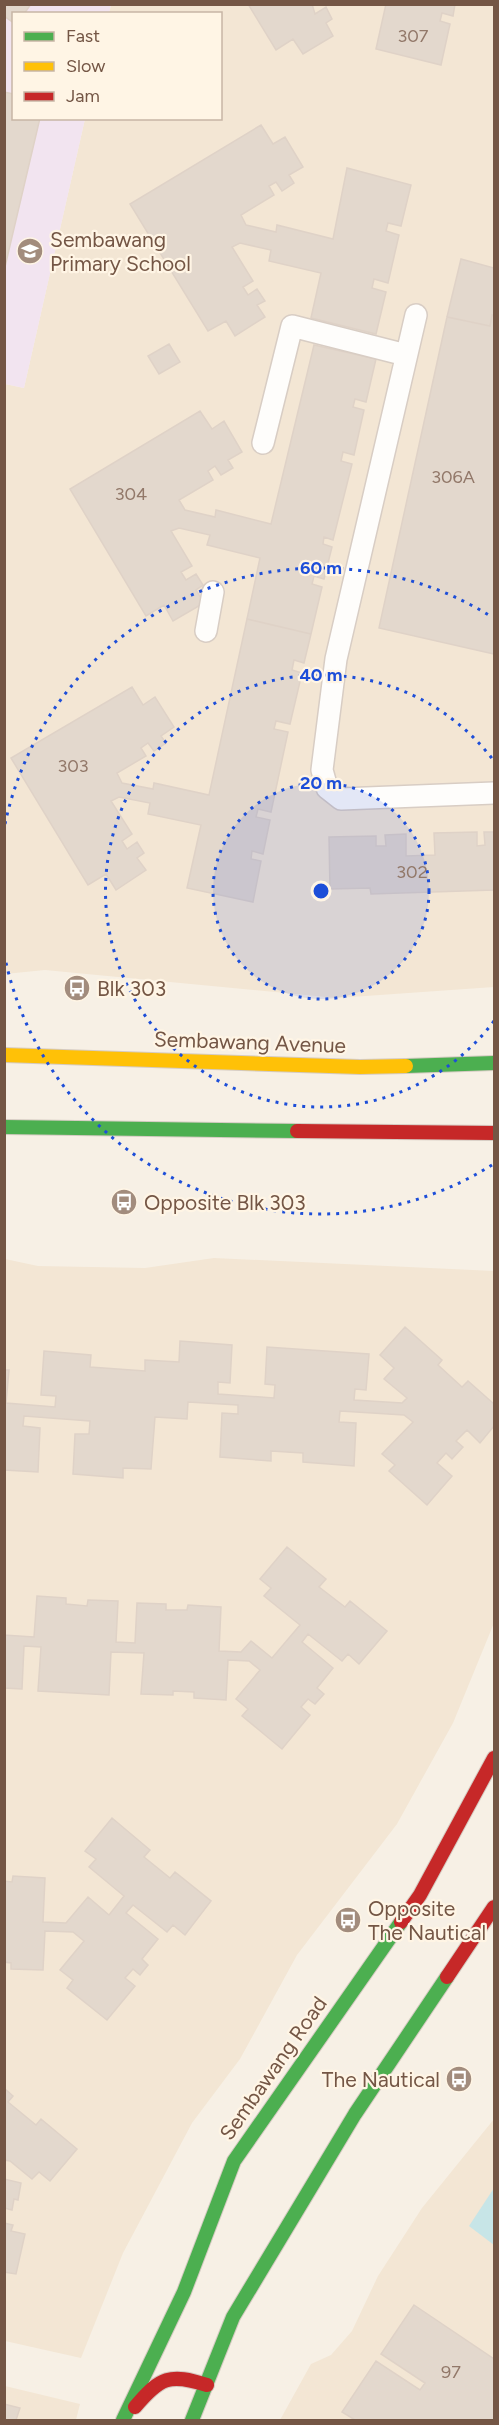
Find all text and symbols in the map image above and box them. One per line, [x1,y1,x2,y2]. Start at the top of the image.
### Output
legend [12,12,222,120]
text: Fast [66,25,100,47]
house number: 307 [398,25,429,47]
text: Slow [66,55,105,77]
text: Jam [66,85,100,107]
place label: Sembawang Primary School [50,227,191,276]
school or university icon: Sembawang Primary School [15,236,45,266]
house number: 306A [431,466,475,488]
house number: 304 [115,483,147,505]
text: 60 m [300,557,342,579]
text: 40 m [299,664,343,686]
house number: 303 [57,755,89,777]
text: 20 m [300,772,342,794]
house number: 302 [396,861,428,883]
centre of rings [311,881,331,901]
bus stop icon: Blk 303 [62,973,92,1003]
place label: Blk 303 [97,976,166,1001]
street label: Sembawang Avenue [153,1026,347,1058]
bus stop icon: Opposite Blk 303 [109,1187,139,1217]
place label: Opposite Blk 303 [144,1190,306,1215]
place label: Opposite The Nautical [368,1896,486,1945]
bus stop icon: Opposite The Nautical [333,1905,363,1935]
street label: Sembawang Road [214,1991,332,2145]
bus stop icon: The Nautical [444,2064,474,2094]
place label: The Nautical [322,2067,440,2092]
house number: 97 [441,2361,461,2383]

